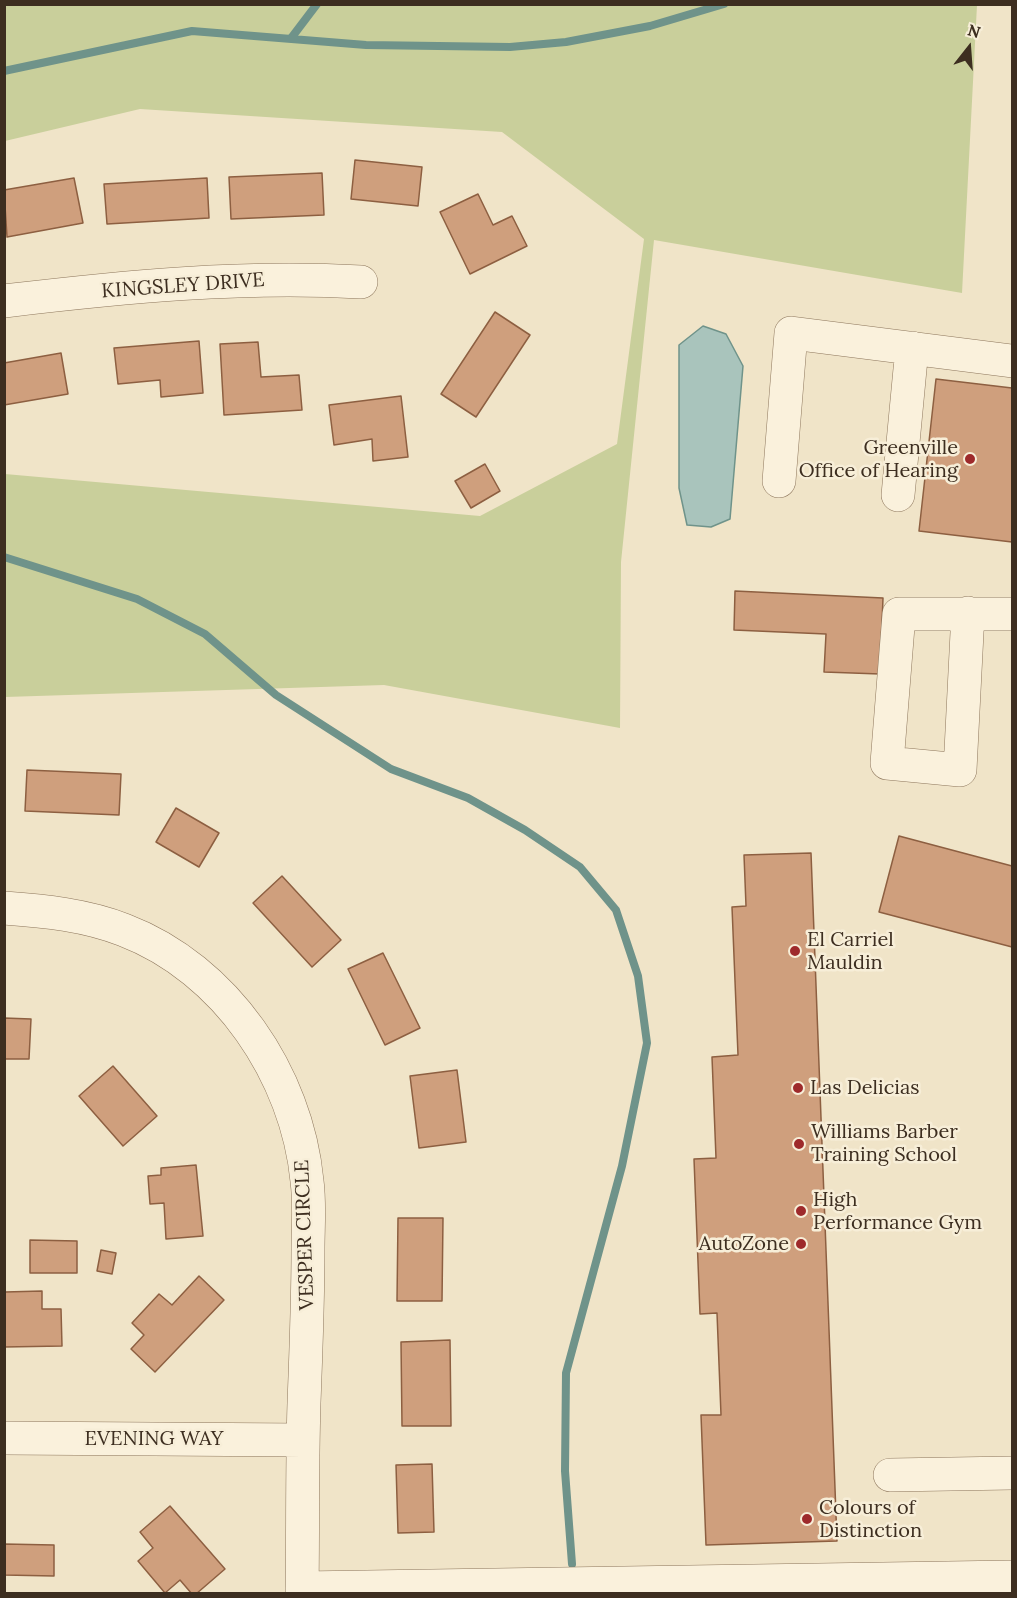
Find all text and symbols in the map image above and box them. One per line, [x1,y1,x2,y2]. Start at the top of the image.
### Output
north arrow [939,18,999,78]
text: N [965,19,983,42]
street label: KINGSLEY DRIVE [101,268,265,304]
place label: Greenville Office of Hearing [799,436,958,483]
marker: Greenville Office of Hearing [963,452,977,466]
place label: El Carriel Mauldin [807,928,894,975]
marker: El Carriel Mauldin [788,944,802,958]
place label: Las Delicias [810,1076,919,1100]
marker: Las Delicias [791,1081,805,1095]
place label: Williams Barber Training School [811,1120,958,1167]
marker: Williams Barber Training School [792,1137,806,1151]
street label: VESPER CIRCLE [290,1159,320,1311]
place label: High Performance Gym [813,1188,982,1235]
marker: High Performance Gym [794,1204,808,1218]
place label: AutoZone [699,1232,789,1256]
marker: AutoZone [794,1237,808,1251]
street label: EVENING WAY [84,1427,224,1451]
place label: Colours of Distinction [819,1496,922,1543]
marker: Colours of Distinction [800,1512,814,1526]

